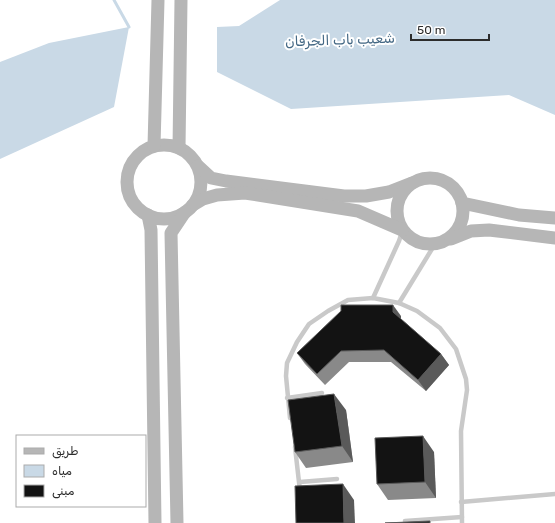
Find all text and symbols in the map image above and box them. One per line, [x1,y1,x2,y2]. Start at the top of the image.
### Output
scale bar [411,16,489,42]
text: 50 m [417,23,445,37]
water label: شعيب باب الجرفان [285,30,395,50]
legend [16,435,146,507]
text: طريق [52,444,78,459]
text: مياه [52,464,72,478]
text: مبنى [52,484,75,499]

